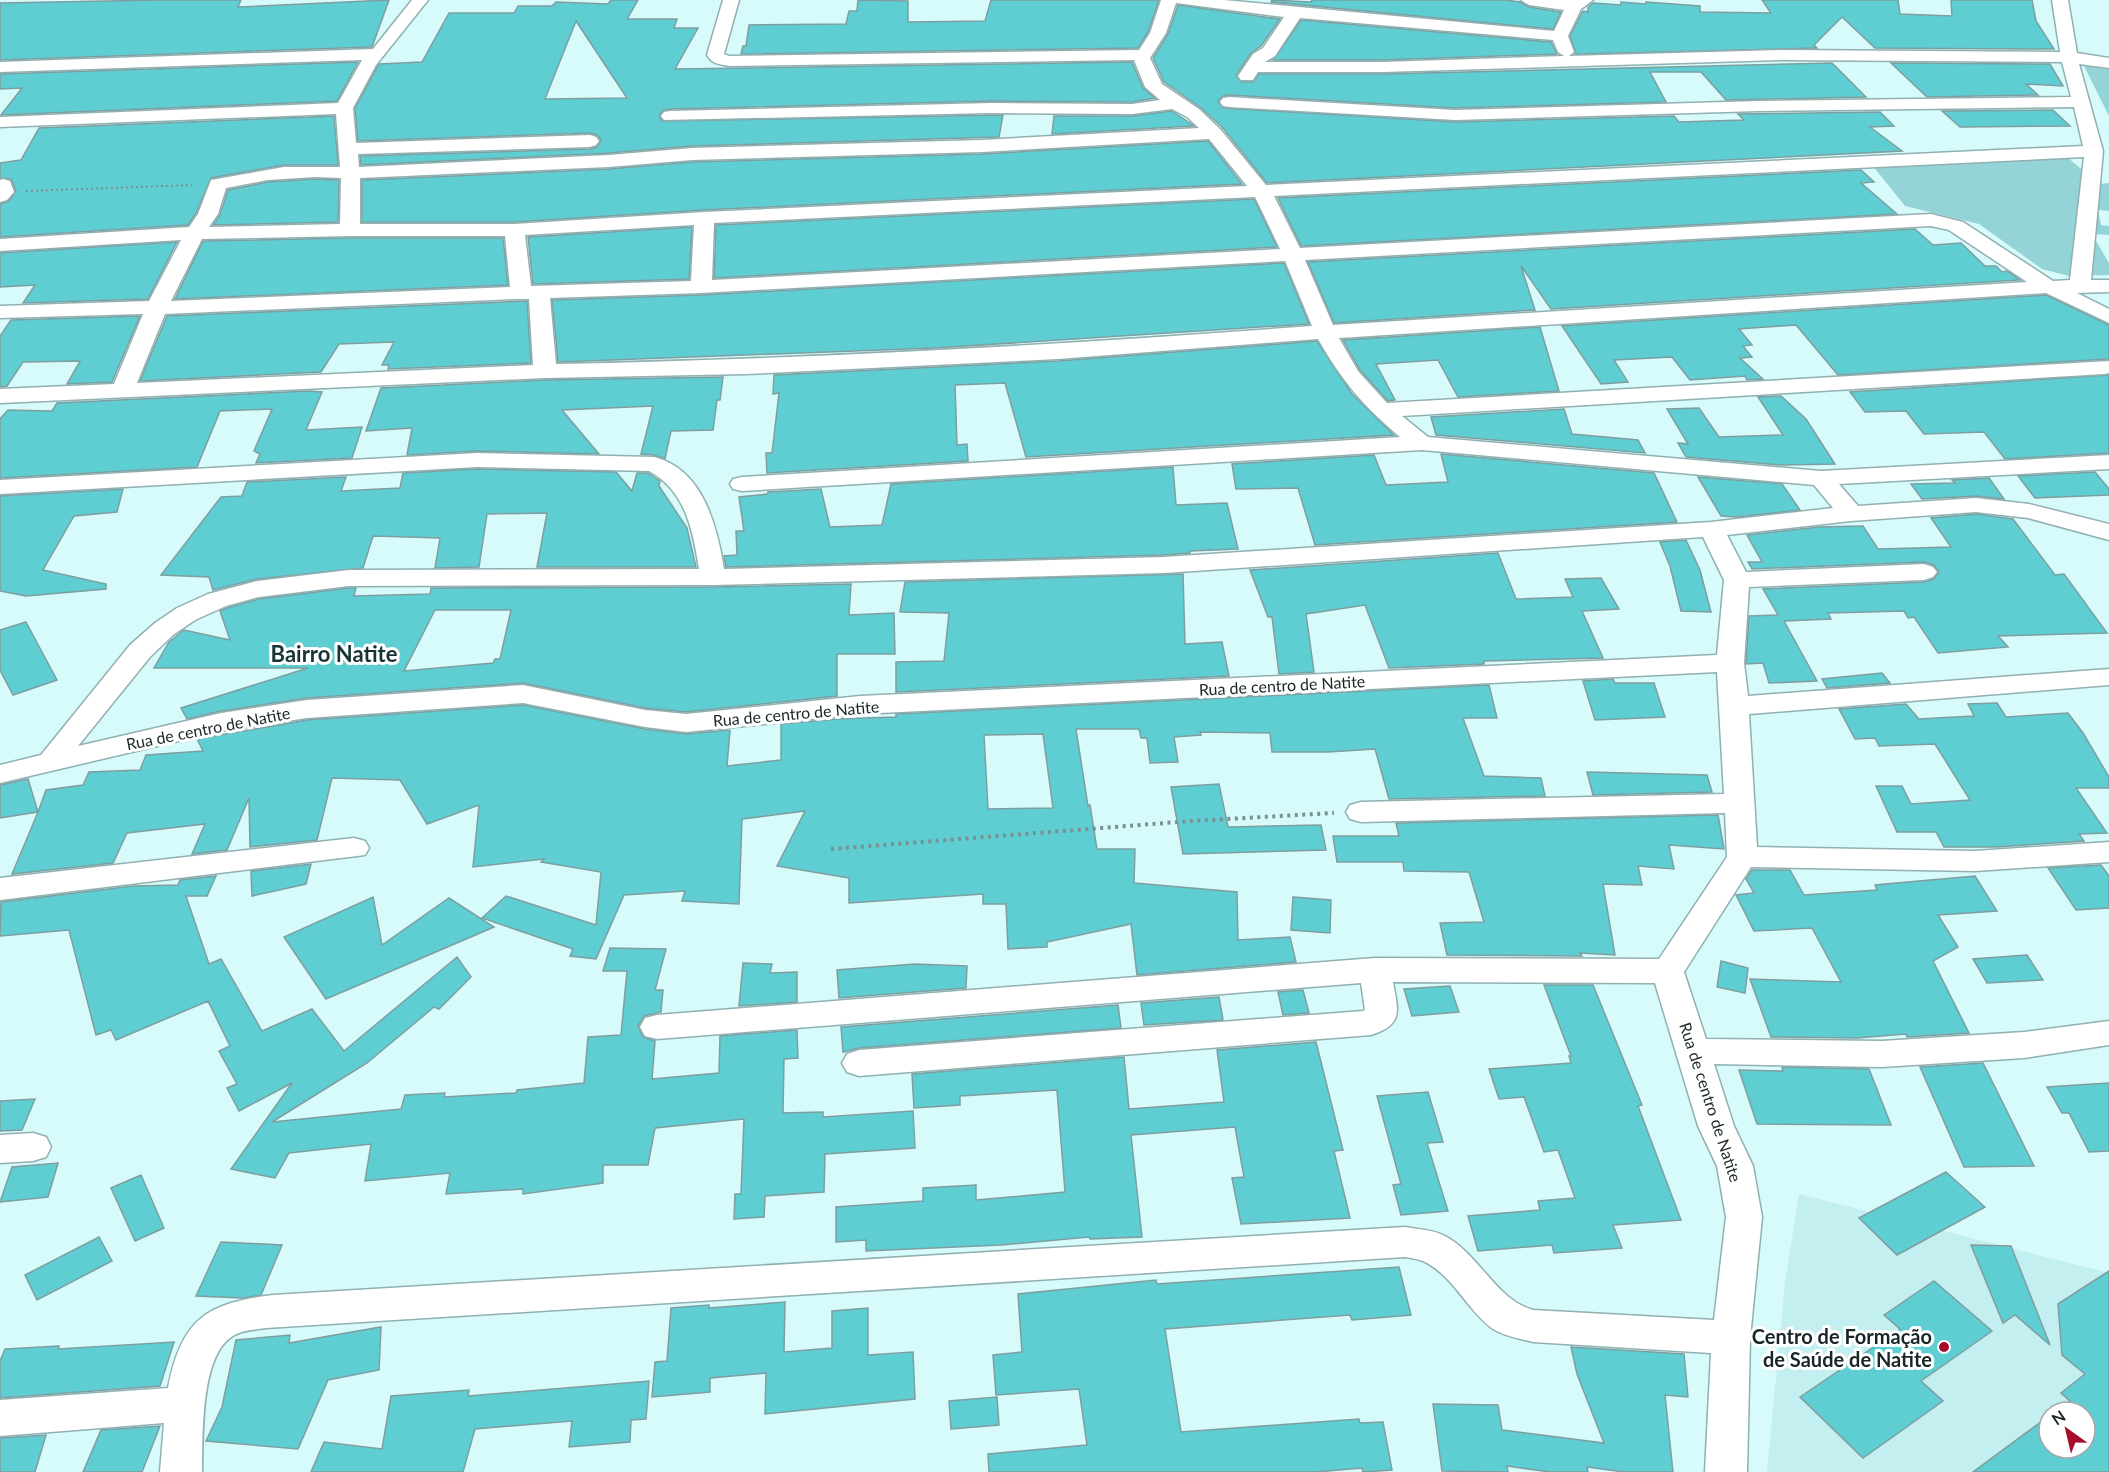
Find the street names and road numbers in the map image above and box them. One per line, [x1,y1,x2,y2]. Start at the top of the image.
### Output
street label: Rua de centro de Natite [1198,671,1366,699]
street label: Rua de centro de Natite [712,696,880,730]
street label: Rua de centro de Natite [124,703,292,753]
street label: Rua de centro de Natite [1676,1020,1746,1184]

